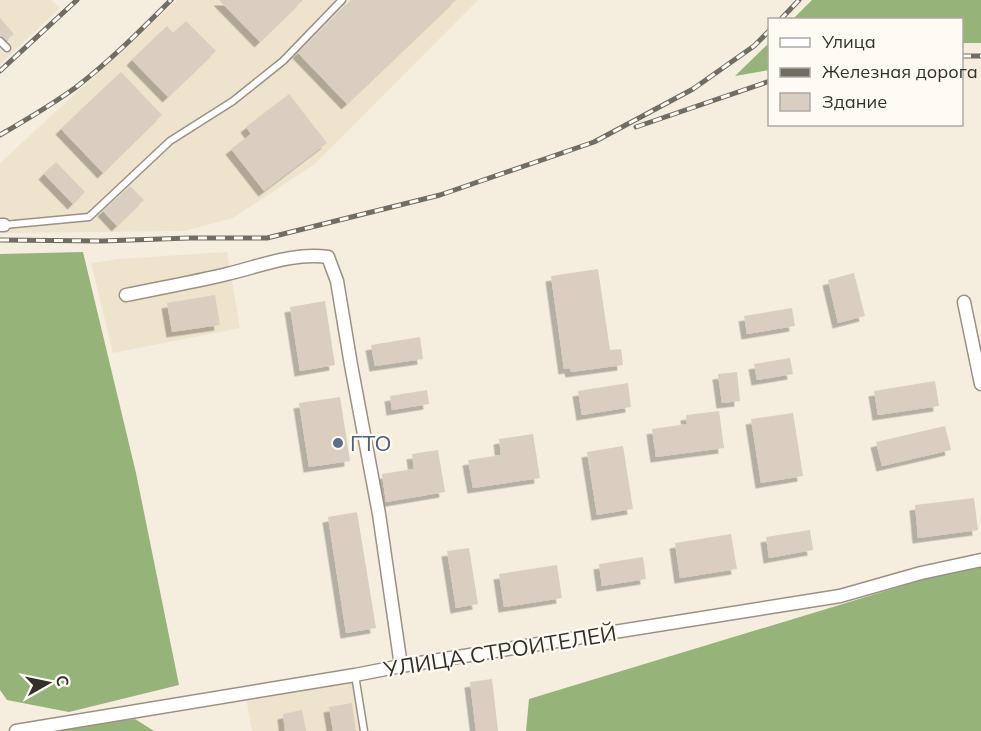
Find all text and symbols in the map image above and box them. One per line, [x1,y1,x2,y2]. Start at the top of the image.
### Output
legend [768,18,963,126]
text: Улица [821,30,876,53]
text: Железная дорога [822,60,978,83]
text: Здание [822,90,887,113]
place label: ГТО [350,429,392,457]
marker: ГТО [331,436,345,450]
street label: УЛИЦА СТРОИТЕЛЕЙ [381,619,618,683]
north arrow [18,653,78,713]
text: С [52,674,74,688]

